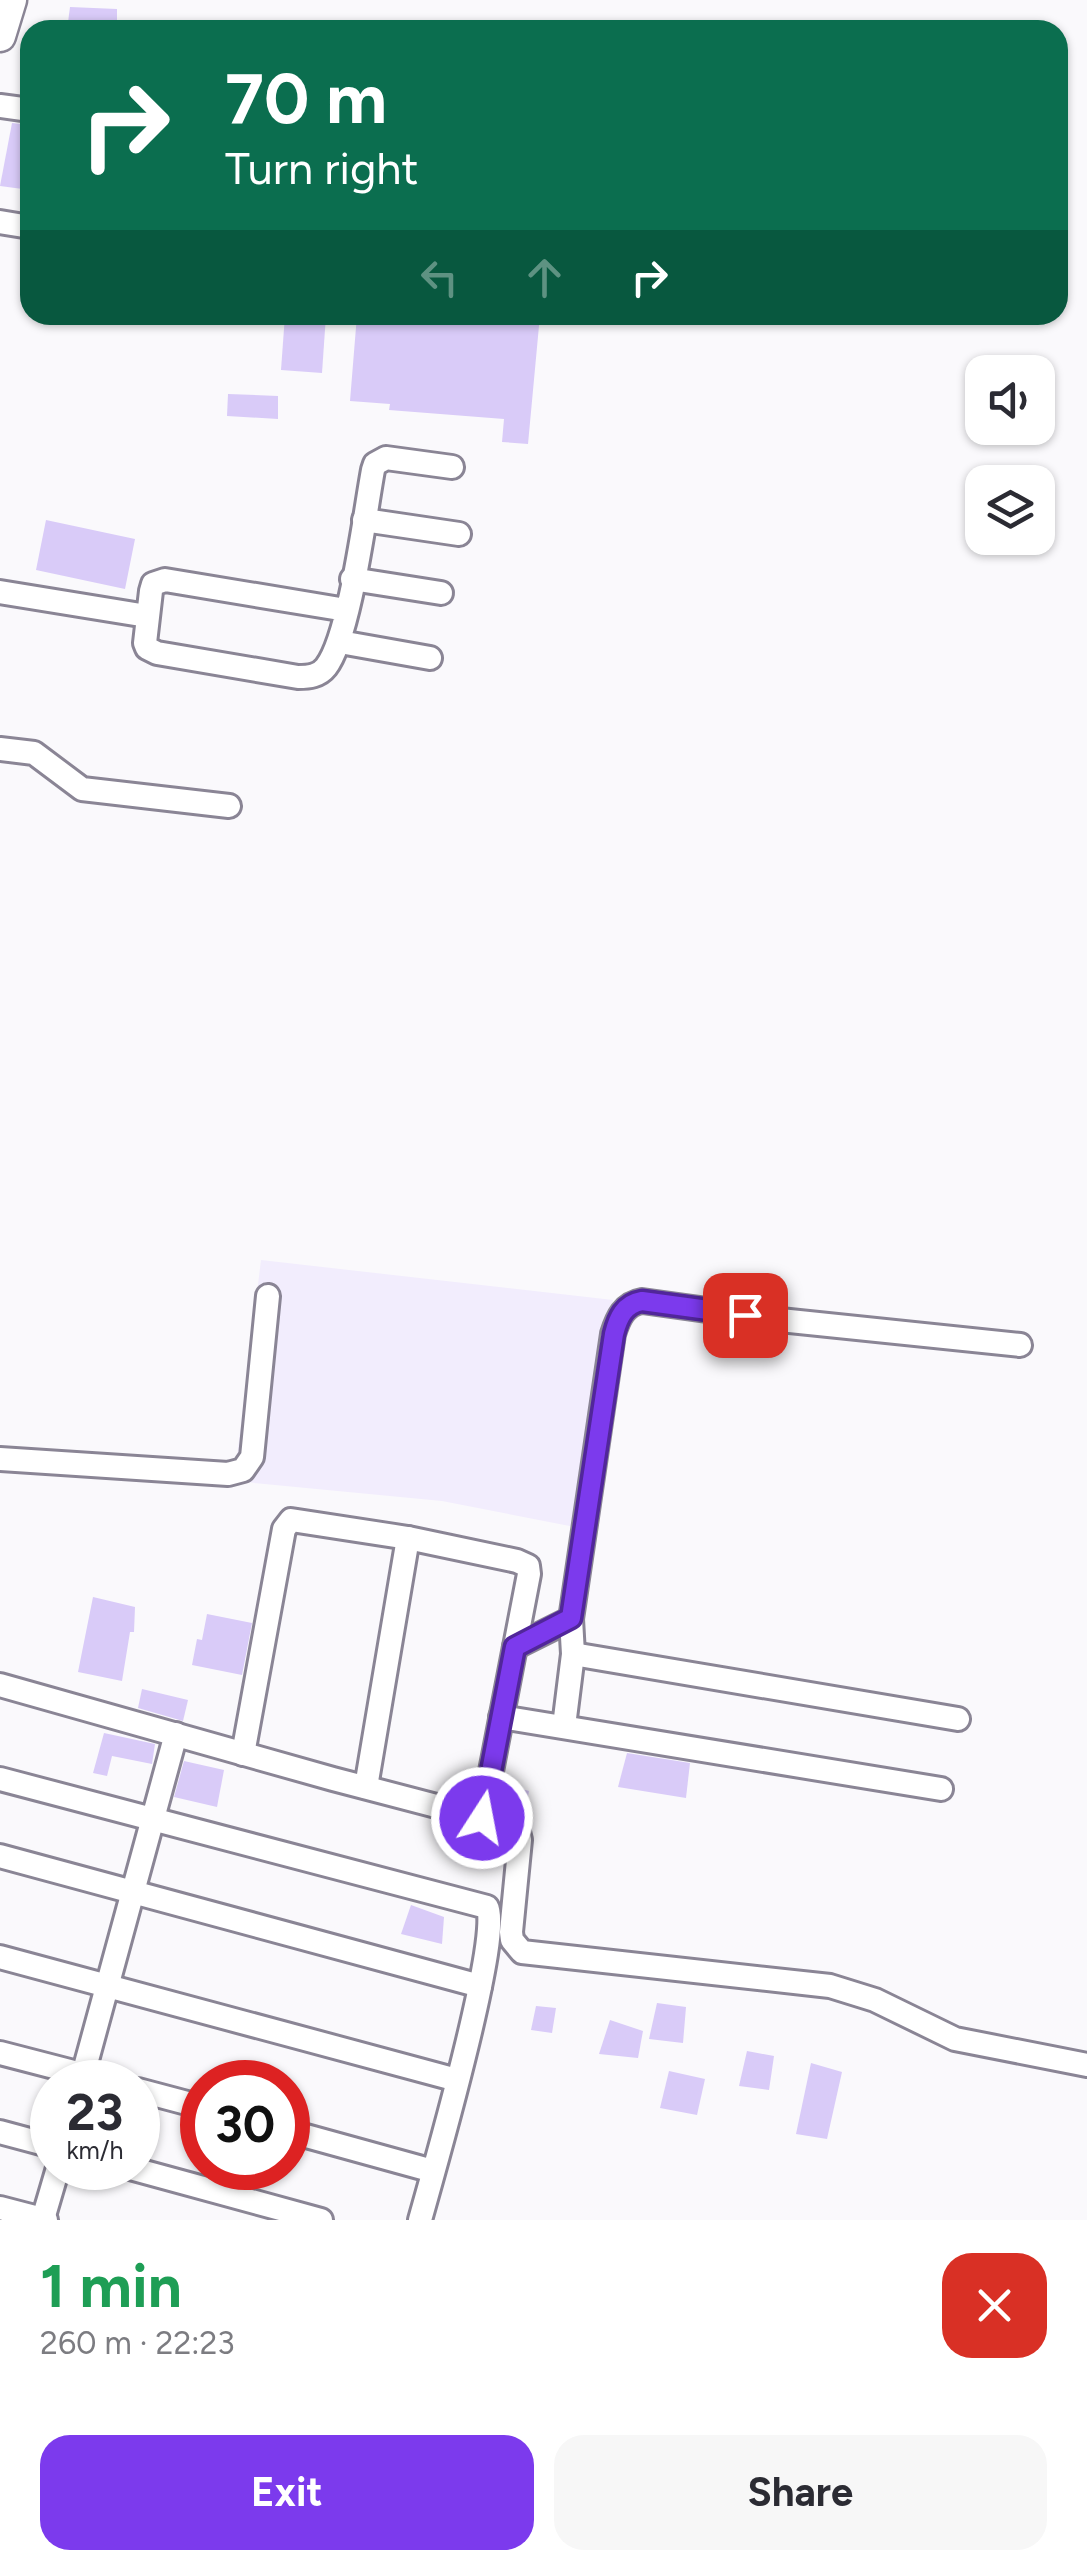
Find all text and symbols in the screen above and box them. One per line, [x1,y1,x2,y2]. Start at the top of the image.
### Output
text: 70 m [225,56,387,141]
icon: right [60,60,190,190]
text: Turn right [225,141,418,195]
icon: left [412,250,467,305]
icon: ahead [517,250,572,305]
icon: right [622,250,677,305]
map controls [965,355,1055,555]
button: sound [965,355,1055,445]
button: layers [965,465,1055,555]
pin [703,1273,788,1358]
icon: arrive [718,1288,773,1343]
position arrow [430,1766,534,1870]
speed limit sign: 30 [180,2060,310,2190]
text: 23 [67,2082,123,2143]
text: km/h [66,2135,124,2165]
text: 1 min [40,2250,182,2322]
button: close [942,2253,1047,2358]
text: 260 m · 22:23 [40,2324,235,2362]
button: Exit [40,2435,534,2550]
button: Share [554,2435,1047,2550]

